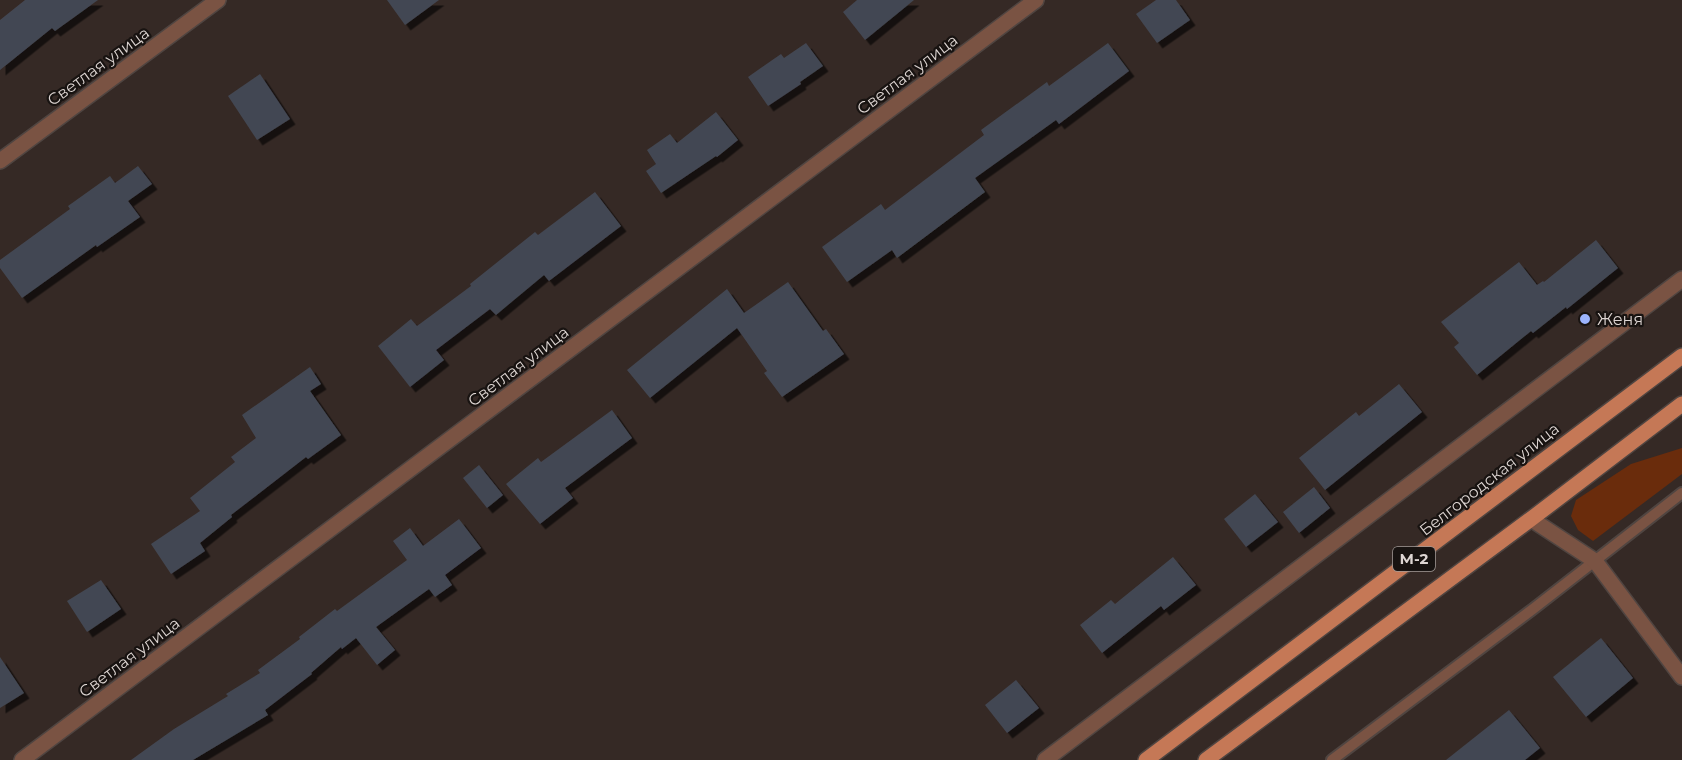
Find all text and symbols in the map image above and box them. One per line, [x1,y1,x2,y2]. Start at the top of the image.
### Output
street label: Светлая улица [44,23,153,110]
street label: Светлая улица [853,30,961,118]
place label: Женя [1597,310,1643,329]
marker: Женя [1578,312,1592,326]
street label: Светлая улица [464,322,572,410]
street label: Белгородская улица [1416,419,1563,540]
road number: М-2 [1393,547,1435,571]
street label: Светлая улица [75,613,183,701]

